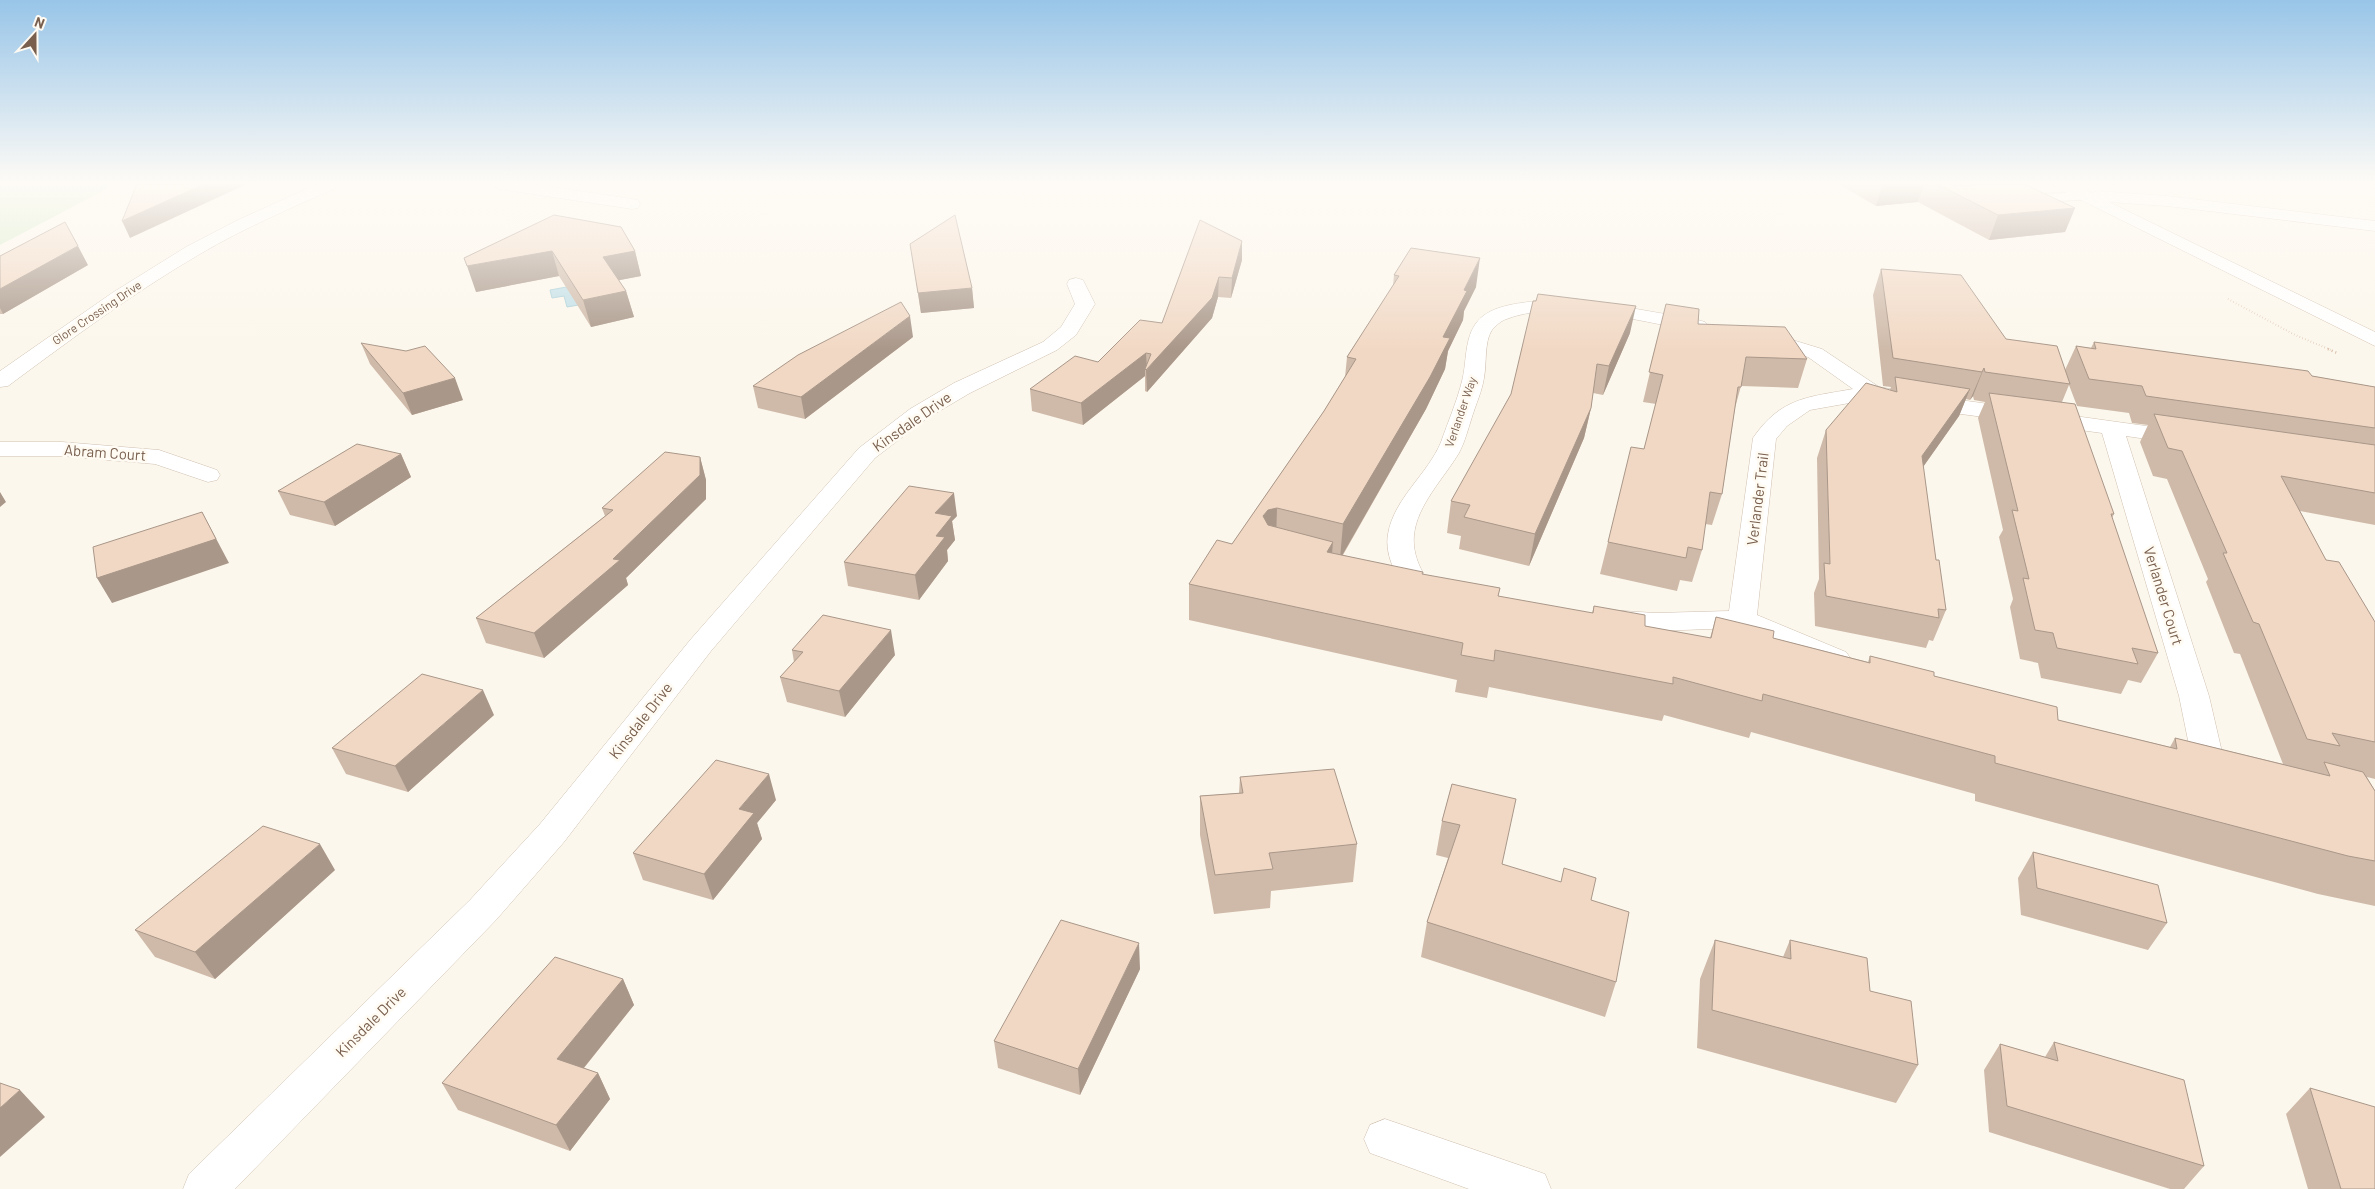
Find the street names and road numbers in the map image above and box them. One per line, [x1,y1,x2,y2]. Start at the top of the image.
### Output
street label: Glore Crossing Drive [49,277,144,347]
street label: Verlander Way [1441,374,1479,449]
street label: Kinsdale Drive [869,387,954,455]
street label: Abram Court [63,440,147,464]
street label: Verlander Trail [1742,451,1772,546]
street label: Verlander Court [2140,544,2187,647]
street label: Kinsdale Drive [605,679,676,762]
street label: Kinsdale Drive [331,982,409,1060]

